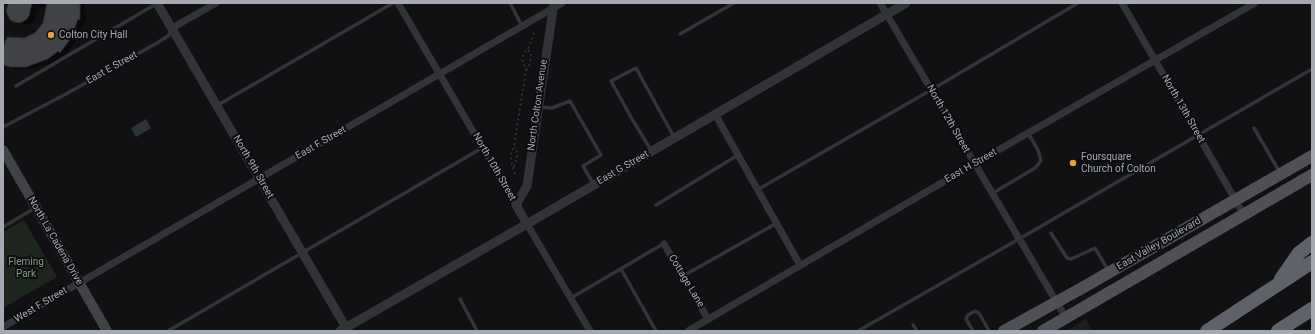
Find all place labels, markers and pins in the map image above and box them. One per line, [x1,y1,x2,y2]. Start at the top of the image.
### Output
place label: Colton City Hall [59,29,127,41]
marker: Colton City Hall [46,30,56,40]
place label: Foursquare Church of Colton [1081,151,1156,174]
marker: Foursquare Church of Colton [1068,158,1078,168]

